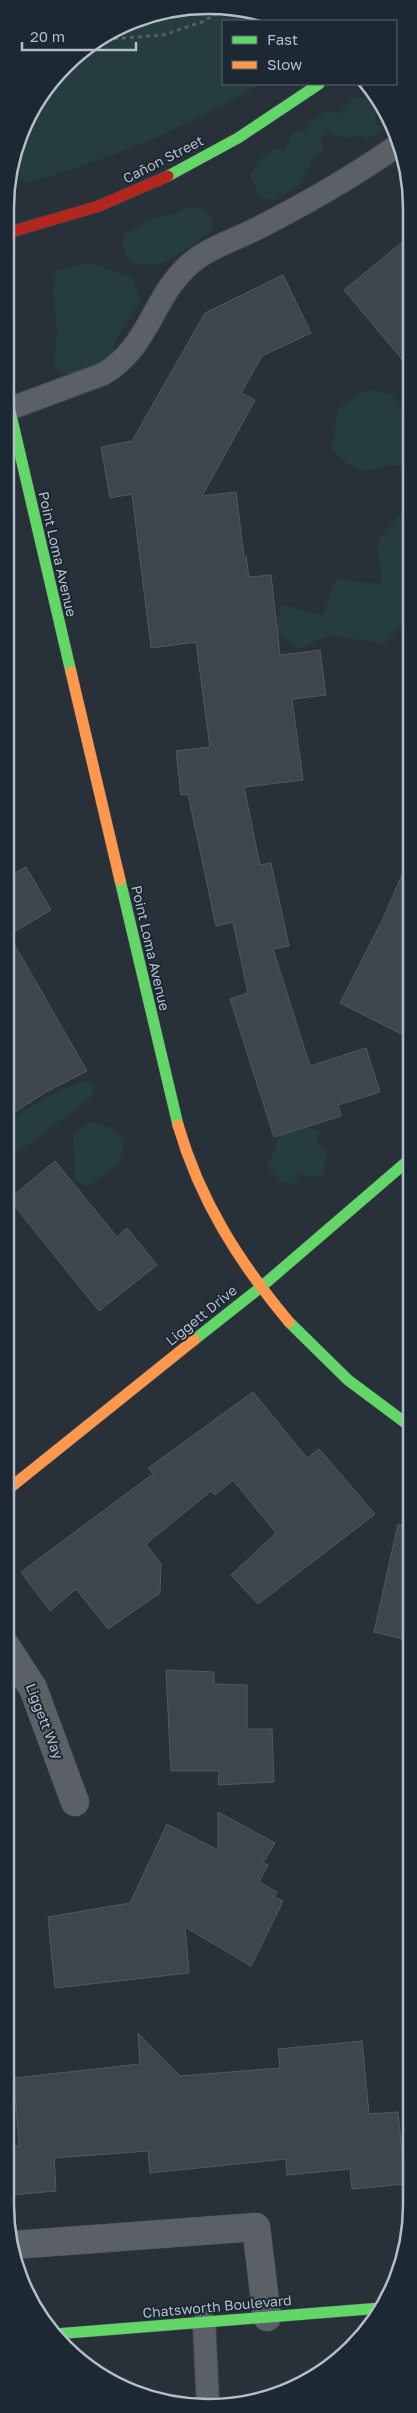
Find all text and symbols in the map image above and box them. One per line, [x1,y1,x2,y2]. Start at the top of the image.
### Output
scale bar [22,20,136,52]
legend [222,20,397,85]
text: 20 m [30,27,65,45]
text: Fast [267,30,298,48]
text: Slow [267,55,302,73]
street label: Cañon Street [120,131,206,187]
street label: Point Loma Avenue [35,490,81,618]
street label: Point Loma Avenue [128,884,174,1012]
street label: Liggett Drive [162,1281,240,1349]
street label: Liggett Way [23,1681,67,1762]
street label: Chatsworth Boulevard [142,2291,292,2321]

